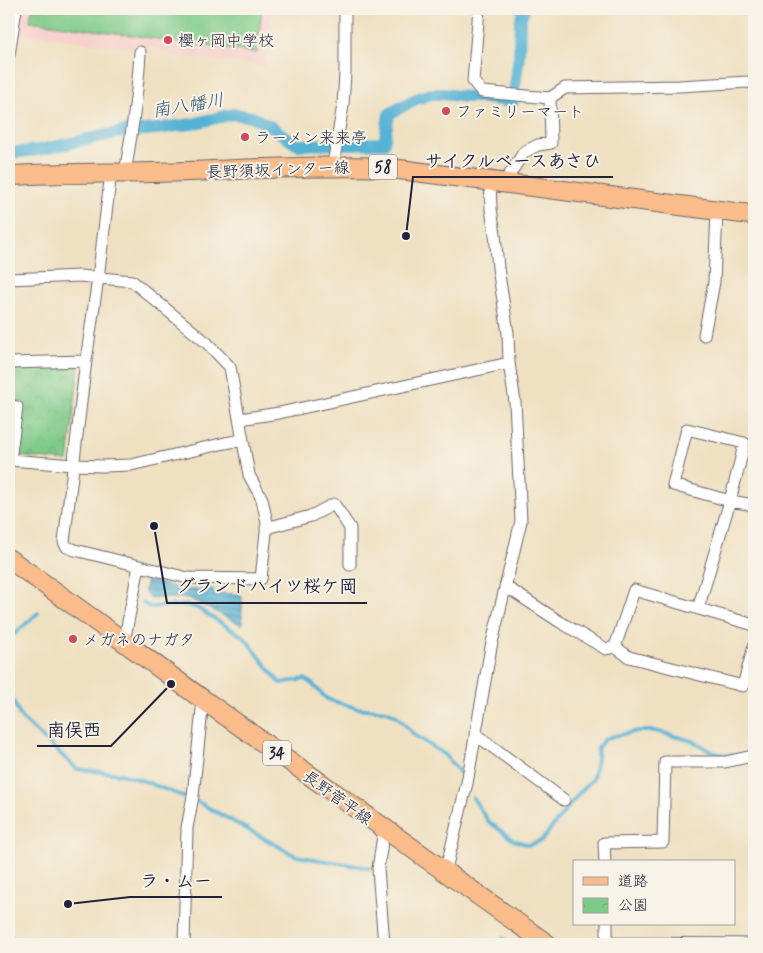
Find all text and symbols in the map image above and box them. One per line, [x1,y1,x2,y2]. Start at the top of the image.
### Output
place label: 櫻ヶ岡中学校 [178,31,274,52]
marker: 櫻ヶ岡中学校 [162,34,174,46]
water label: 南八幡川 [151,89,226,123]
place label: ファミリーマート [456,102,584,123]
marker: ファミリーマート [440,105,452,117]
place label: ラーメン来来亭 [255,128,367,149]
marker: ラーメン来来亭 [239,131,251,143]
callout: サイクルベースあさひ [413,144,613,177]
text: サイクルベースあさひ [425,150,601,174]
road number: 58 [369,154,397,180]
street label: 長野須坂インター線 [206,158,350,183]
callout: グランドハイツ桜ケ岡 [167,570,367,603]
text: グランドハイツ桜ケ岡 [177,575,357,599]
place label: メガネのナガタ [83,630,195,651]
marker: メガネのナガタ [67,633,79,645]
callout: 南俣西 [37,713,111,746]
text: 南俣西 [47,719,101,743]
road number: 34 [263,740,291,766]
street label: 長野菅平線 [299,766,376,830]
legend [573,860,736,926]
callout: ラ・ムー [130,864,222,897]
text: ラ・ムー [140,870,212,894]
text: 道路 [618,872,648,892]
text: 公園 [618,896,648,916]

